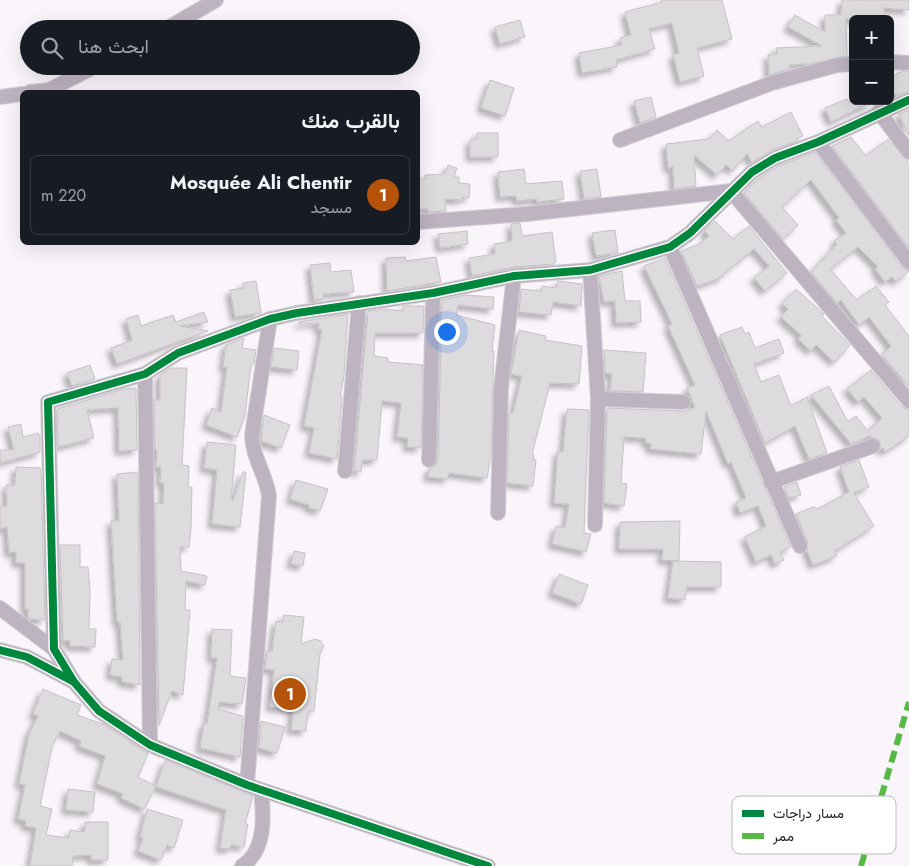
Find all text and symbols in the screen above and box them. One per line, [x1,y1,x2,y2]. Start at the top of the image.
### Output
map controls [849,15,894,105]
button: + [849,15,894,60]
search box [20,20,420,75]
text: ابحث هنا [78,33,149,60]
icon: search [38,34,66,62]
button: − [849,60,894,105]
text: بالقرب منك [301,106,400,136]
text: Mosquée Ali Chentir [170,169,352,196]
text: 220 m [41,184,86,207]
text: 1 [379,184,387,207]
text: مسجد [311,196,352,219]
your location [434,319,460,345]
pin: 1 [274,675,306,713]
legend [732,796,896,854]
text: مسار دراجات [773,803,844,823]
text: ممر [772,826,794,846]

